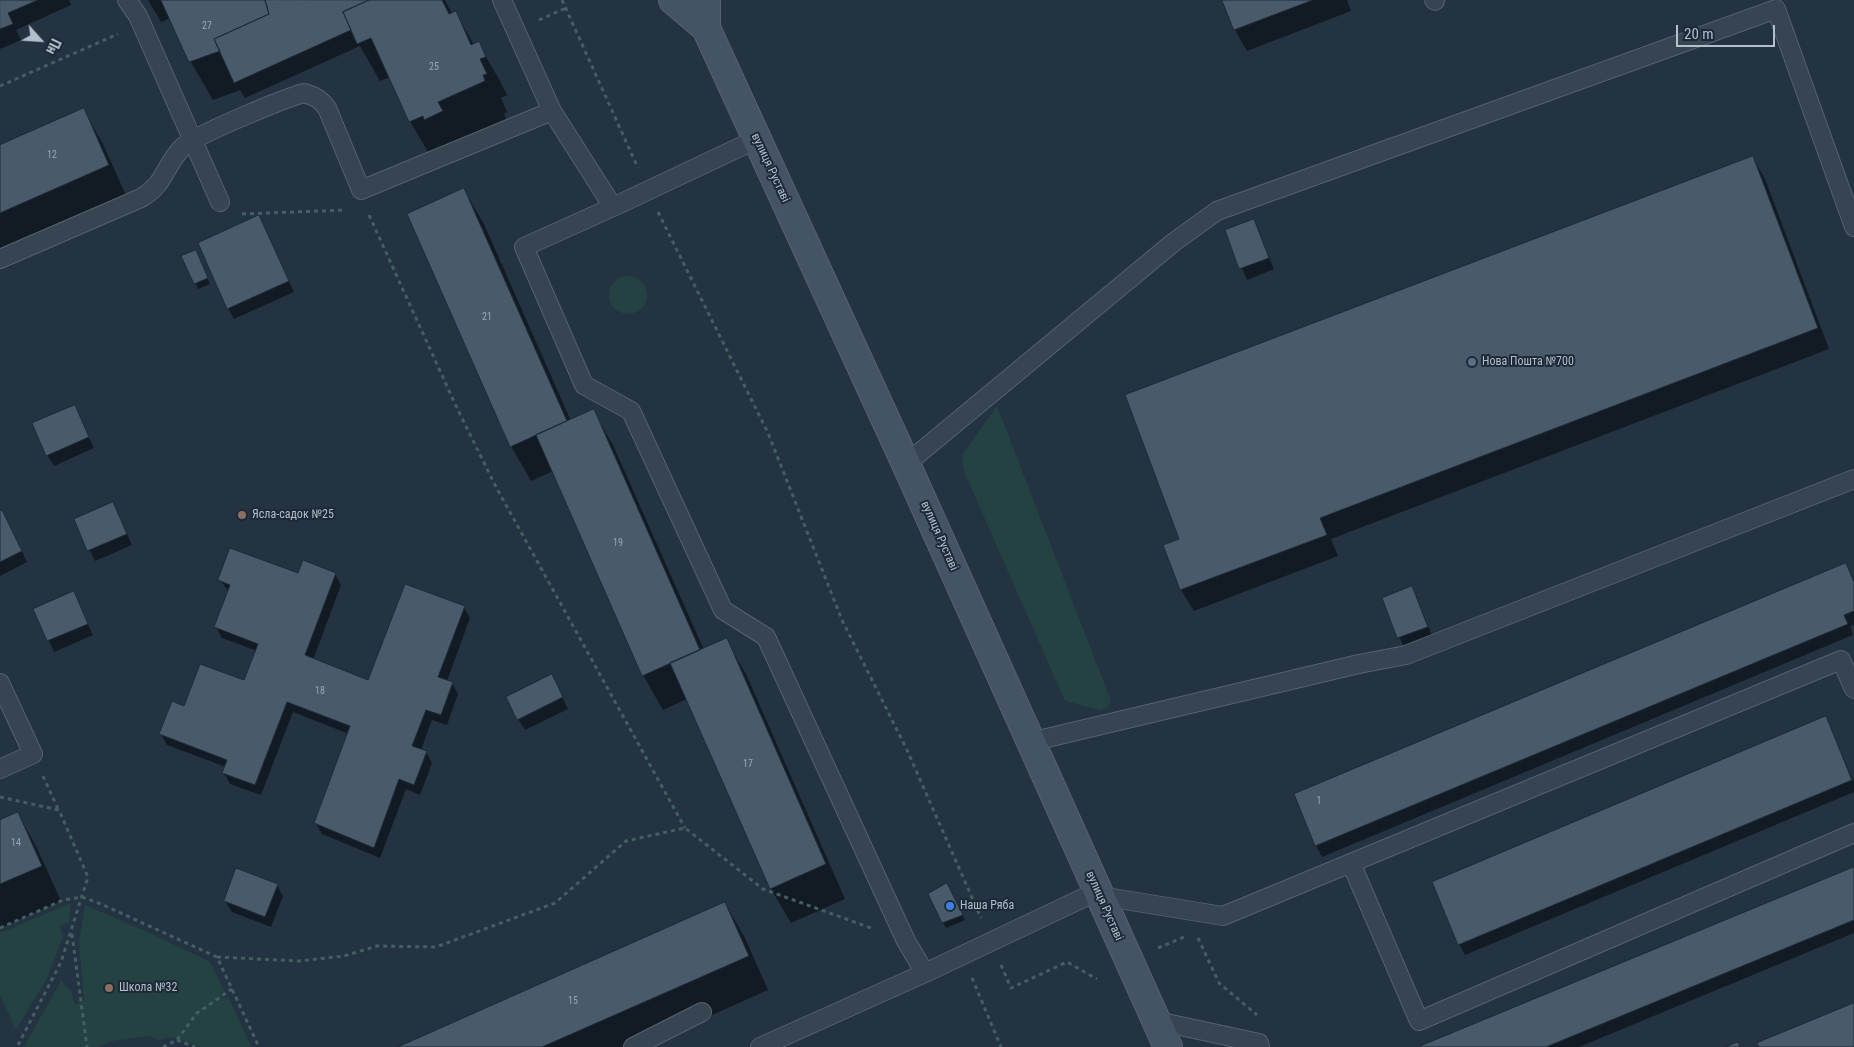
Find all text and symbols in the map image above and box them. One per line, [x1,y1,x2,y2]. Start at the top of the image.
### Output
north arrow [15,15,65,65]
scale bar [1679,15,1778,47]
house number: 27 [202,20,212,32]
text: 20 m [1684,25,1714,43]
text: Пн [43,36,64,57]
house number: 25 [429,61,439,73]
street label: вулиця Руставі [748,131,792,205]
house number: 12 [47,149,57,161]
house number: 21 [482,311,492,323]
place label: Нова Пошта №700 [1482,355,1574,369]
marker: Нова Пошта №700 [1466,356,1478,368]
street label: вулиця Руставі [917,499,961,573]
place label: Ясла-садок №25 [252,508,334,522]
marker: Ясла-садок №25 [236,509,248,521]
house number: 19 [613,537,623,549]
house number: 18 [315,685,325,697]
house number: 17 [743,758,753,770]
house number: 1 [1317,795,1321,807]
house number: 14 [11,837,21,849]
street label: вулиця Руставі [1082,869,1126,943]
place label: Наша Ряба [960,899,1014,913]
marker: Наша Ряба [944,900,956,912]
place label: Школа №32 [119,981,177,995]
marker: Школа №32 [103,982,115,994]
house number: 15 [568,995,578,1007]

